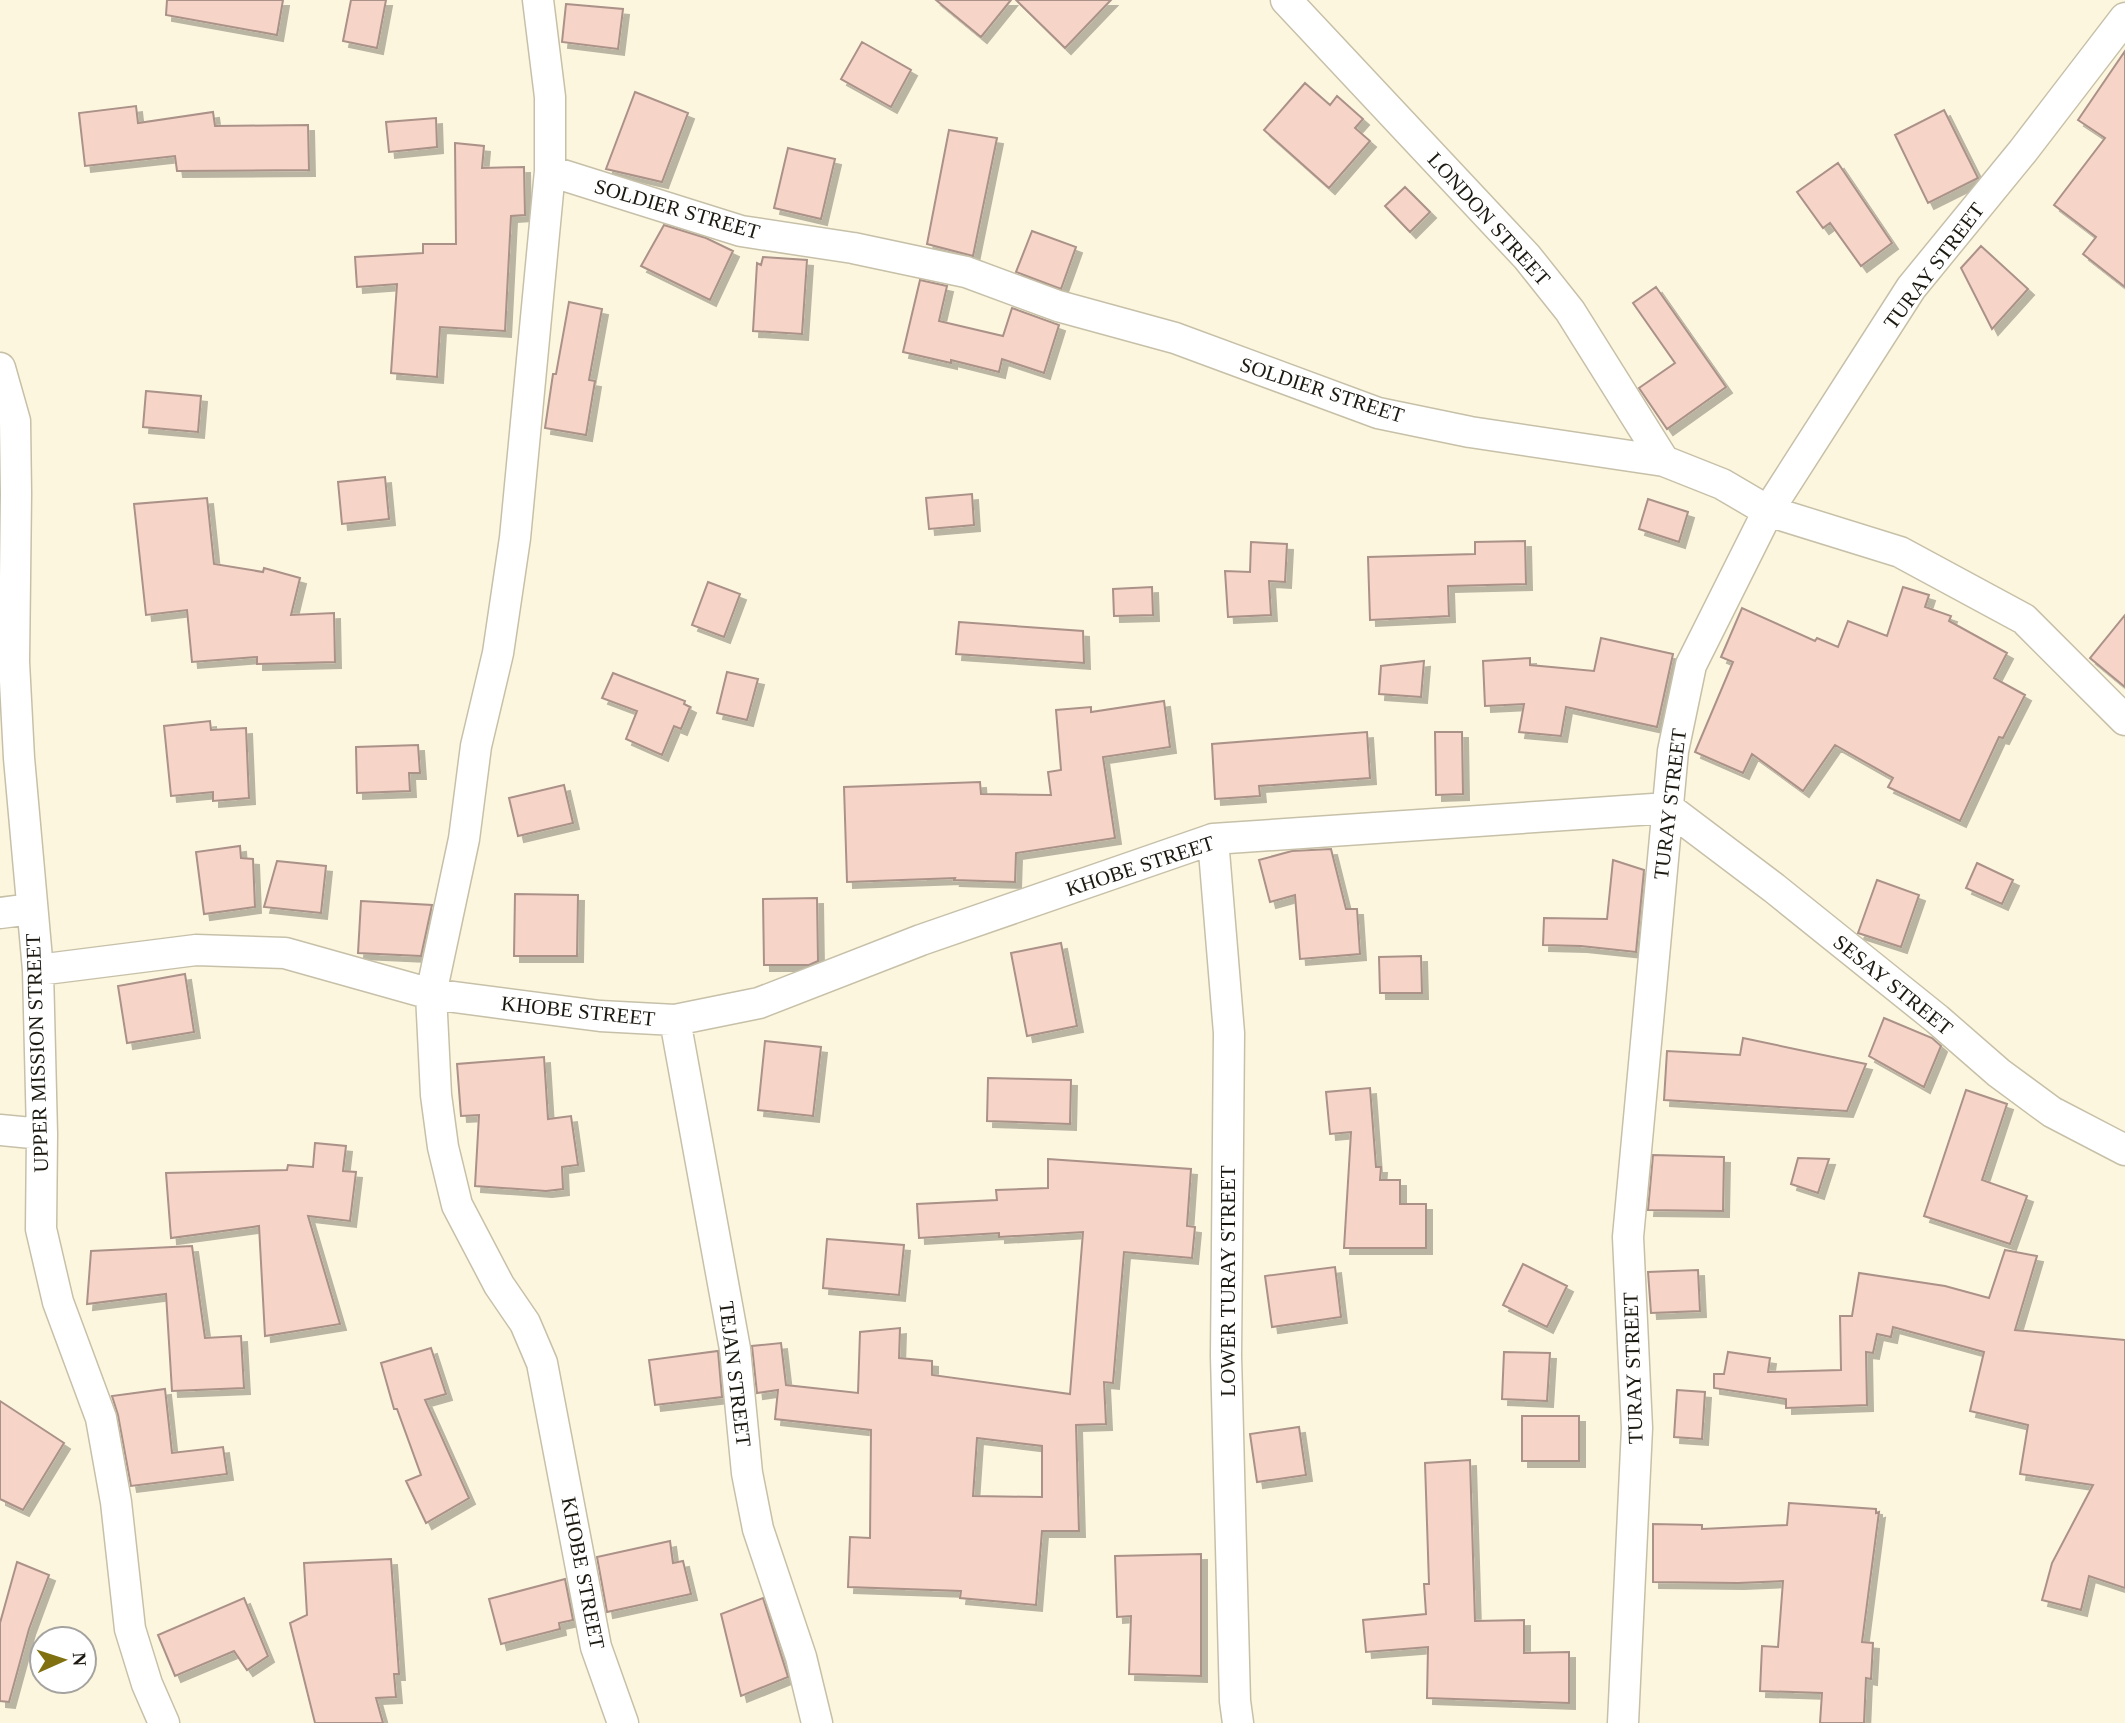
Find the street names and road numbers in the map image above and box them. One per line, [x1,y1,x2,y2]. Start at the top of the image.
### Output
street label: LONDON STREET [1423,147,1555,291]
street label: SOLDIER STREET [592,174,763,244]
street label: TURAY STREET [1879,198,1989,334]
street label: SOLDIER STREET [1237,352,1407,428]
street label: TURAY STREET [1649,727,1691,881]
street label: KHOBE STREET [1063,831,1217,901]
street label: SESAY STREET [1829,930,1957,1040]
street label: UPPER MISSION STREET [21,933,53,1173]
street label: KHOBE STREET [500,991,656,1031]
street label: LOWER TURAY STREET [1216,1165,1240,1397]
street label: TURAY STREET [1618,1292,1648,1444]
street label: TEJAN STREET [714,1300,756,1448]
street label: KHOBE STREET [556,1495,610,1651]

